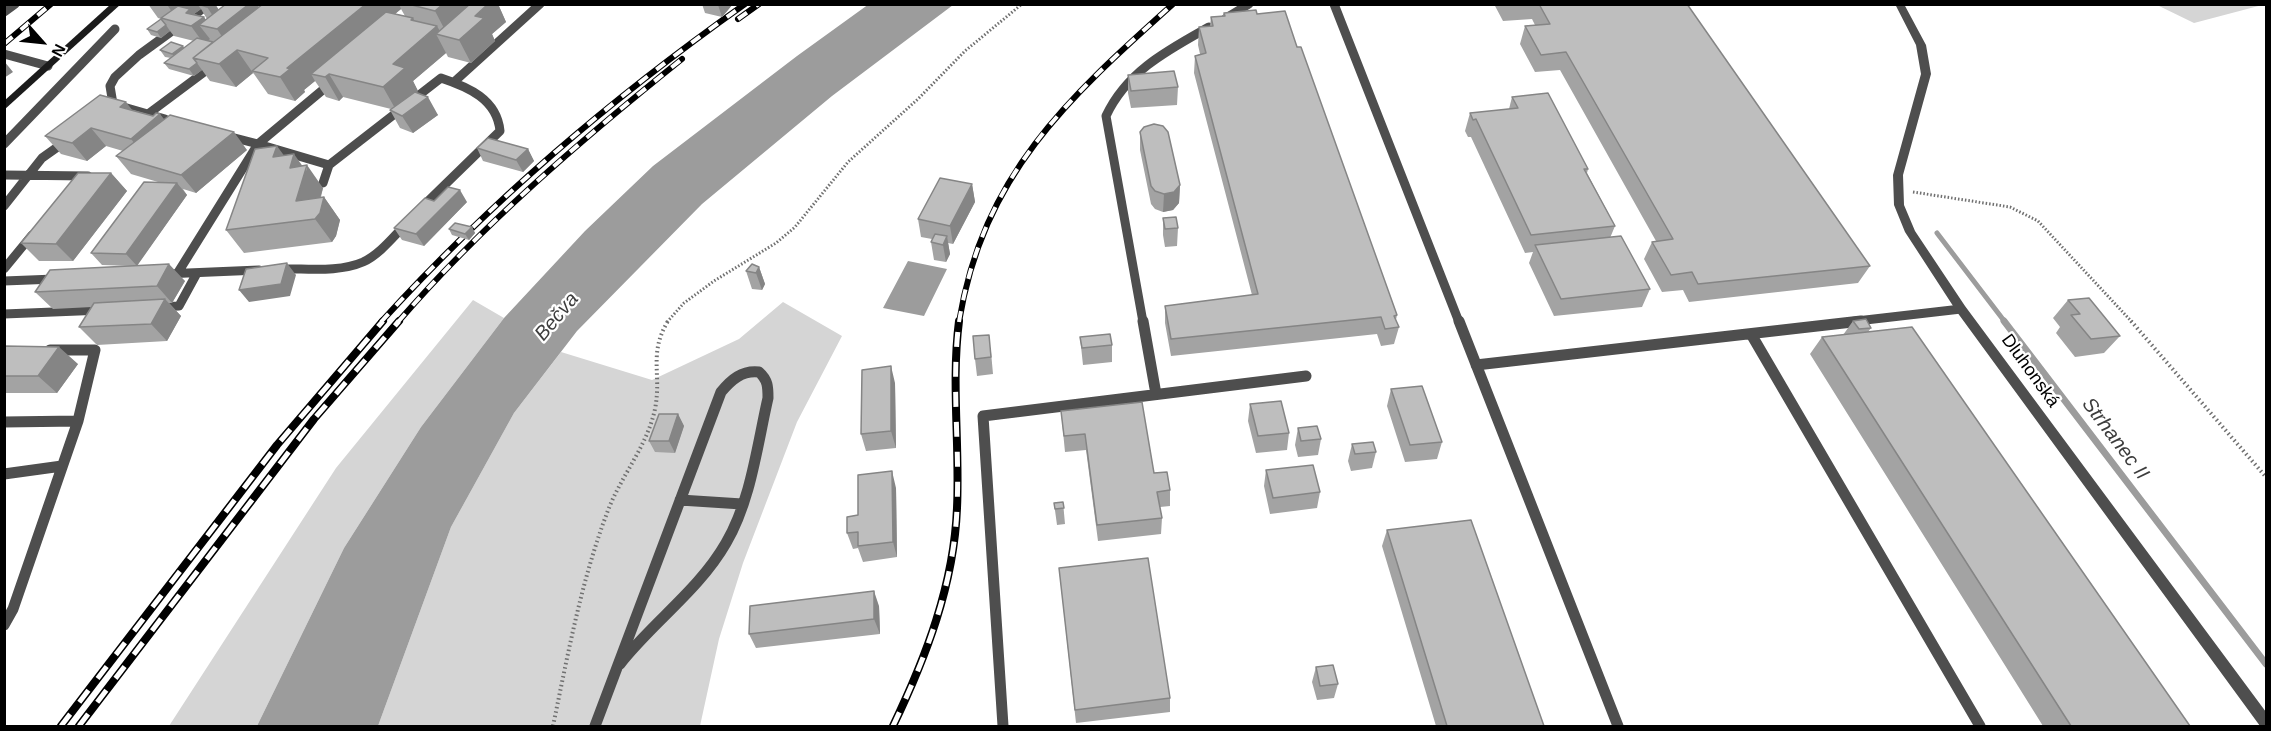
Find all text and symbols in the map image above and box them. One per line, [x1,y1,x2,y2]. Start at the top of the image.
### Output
north arrow [12,12,72,72]
text: N [48,41,69,59]
water label: Bečva [530,288,584,346]
street label: Dluhonská [1996,330,2064,412]
water label: Strhanec II [2076,393,2154,485]

